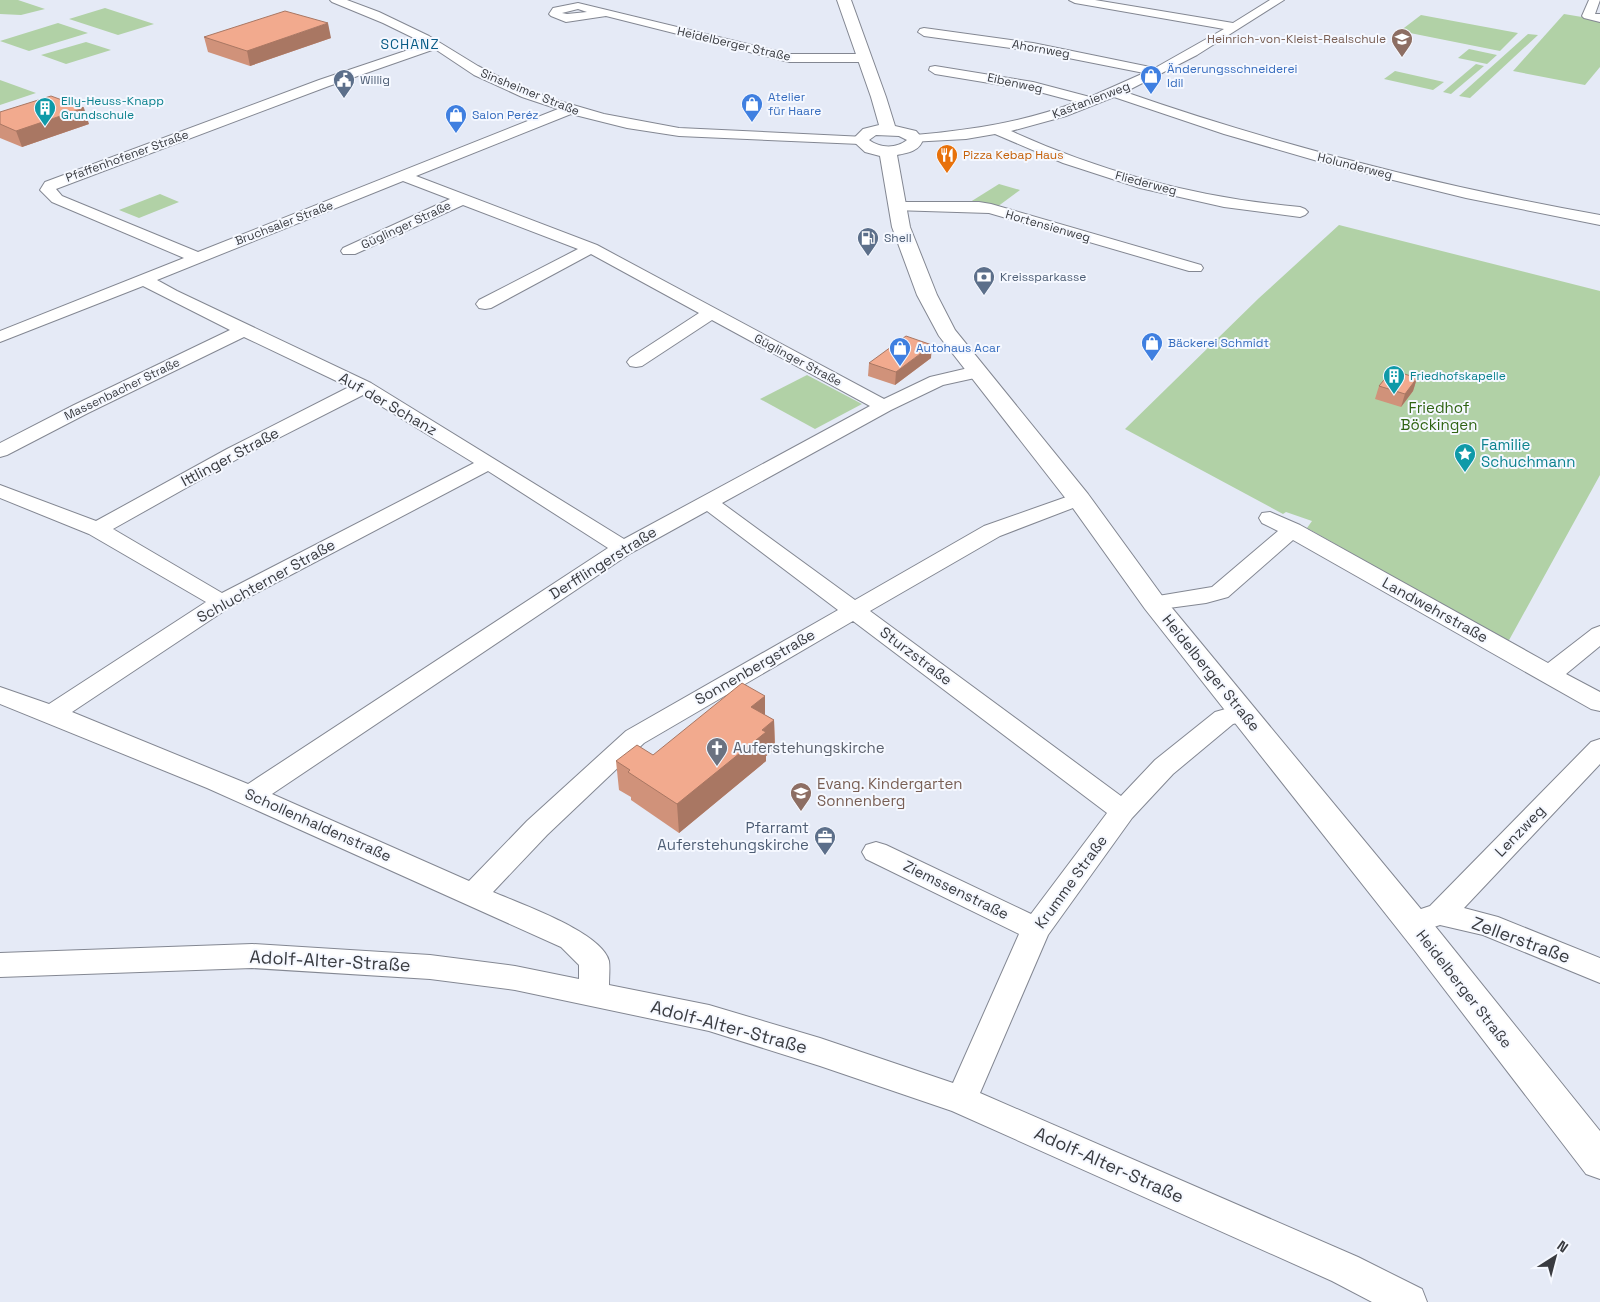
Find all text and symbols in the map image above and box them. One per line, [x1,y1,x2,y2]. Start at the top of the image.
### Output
street label: Heidelberger Straße [676,23,792,65]
school or university icon: Heinrich-von-Kleist-Realschule [1390,27,1414,58]
place label: Heinrich-von-Kleist-Realschule [1207,31,1386,47]
district label: SCHANZ [381,35,439,53]
street label: Ahornweg [1011,36,1071,62]
place label: Änderungsschneiderei Idil [1167,61,1298,91]
shop icon: Änderungsschneiderei Idil [1139,64,1163,95]
street label: Sinsheimer Straße [478,65,582,119]
public building icon: Willig [332,68,356,99]
street label: Eibenweg [986,69,1044,97]
place label: Willig [360,72,390,88]
street label: Kastanienweg [1050,78,1132,122]
place label: Atelier für Haare [768,89,821,119]
shop icon: Atelier für Haare [740,92,764,123]
place label: Elly-Heuss-Knapp Grundschule [61,93,164,123]
building icon: Elly-Heuss-Knapp Grundschule [33,96,57,127]
shop icon: Salon Peréz [444,103,468,134]
place label: Salon Peréz [472,107,539,123]
street label: Pfaffenhofener Straße [63,126,191,186]
restaurant icon: Pizza Kebap Haus [935,143,959,174]
place label: Pizza Kebap Haus [963,147,1064,163]
street label: Holunderweg [1316,149,1394,183]
street label: Fliederweg [1113,167,1179,199]
street label: Bruchsaler Straße [233,197,335,249]
street label: Güglinger Straße [359,197,453,253]
street label: Hortensienweg [1004,206,1092,246]
fuel station icon: Shell [856,226,880,257]
place label: Shell [884,230,912,246]
bank icon: Kreissparkasse [972,265,996,296]
place label: Kreissparkasse [1000,269,1086,285]
street label: Güglinger Straße [751,330,845,390]
shop icon: Bäckerei Schmidt [1140,331,1164,362]
place label: Bäckerei Schmidt [1168,335,1269,351]
shop icon: Autohaus Acar [888,336,912,367]
place label: Autohaus Acar [916,340,1001,356]
street label: Massenbacher Straße [62,354,182,424]
building icon: Friedhofskapelle [1382,364,1406,395]
street label: Auf der Schanz [336,368,441,439]
place label: Friedhofskapelle [1410,368,1506,384]
park label: Friedhof Böckingen [1401,398,1477,434]
street label: Ittlinger Straße [177,423,282,490]
place label: Familie Schuchmann [1481,435,1576,471]
place icon: Familie Schuchmann [1453,442,1477,473]
street label: Derfflingerstraße [546,522,660,603]
street label: Schluchterner Straße [193,535,338,627]
street label: Landwehrstraße [1379,573,1492,647]
street label: Heidelberger Straße [1158,610,1264,735]
street label: Sturzstraße [876,622,956,689]
street label: Sonnenbergstraße [691,624,818,709]
church icon: Auferstehungskirche [705,736,729,767]
place label: Auferstehungskirche [733,738,885,757]
place label: Evang. Kindergarten Sonnenberg [817,774,962,810]
school or university icon: Evang. Kindergarten Sonnenberg [789,781,813,812]
street label: Schollenhaldenstraße [242,784,394,865]
street label: Lenzweg [1490,801,1549,860]
place label: Pfarramt Auferstehungskirche [657,818,809,854]
office icon: Pfarramt Auferstehungskirche [813,825,837,856]
street label: Krumme Straße [1030,831,1111,932]
street label: Ziemssenstraße [900,856,1012,923]
street label: Zellerstraße [1469,911,1574,968]
street label: Heidelberger Straße [1412,926,1517,1052]
street label: Adolf-Alter-Straße [249,945,411,976]
street label: Adolf-Alter-Straße [648,995,810,1058]
street label: Adolf-Alter-Straße [1031,1121,1187,1208]
north arrow [1530,1232,1580,1282]
text: N [1554,1236,1572,1257]

